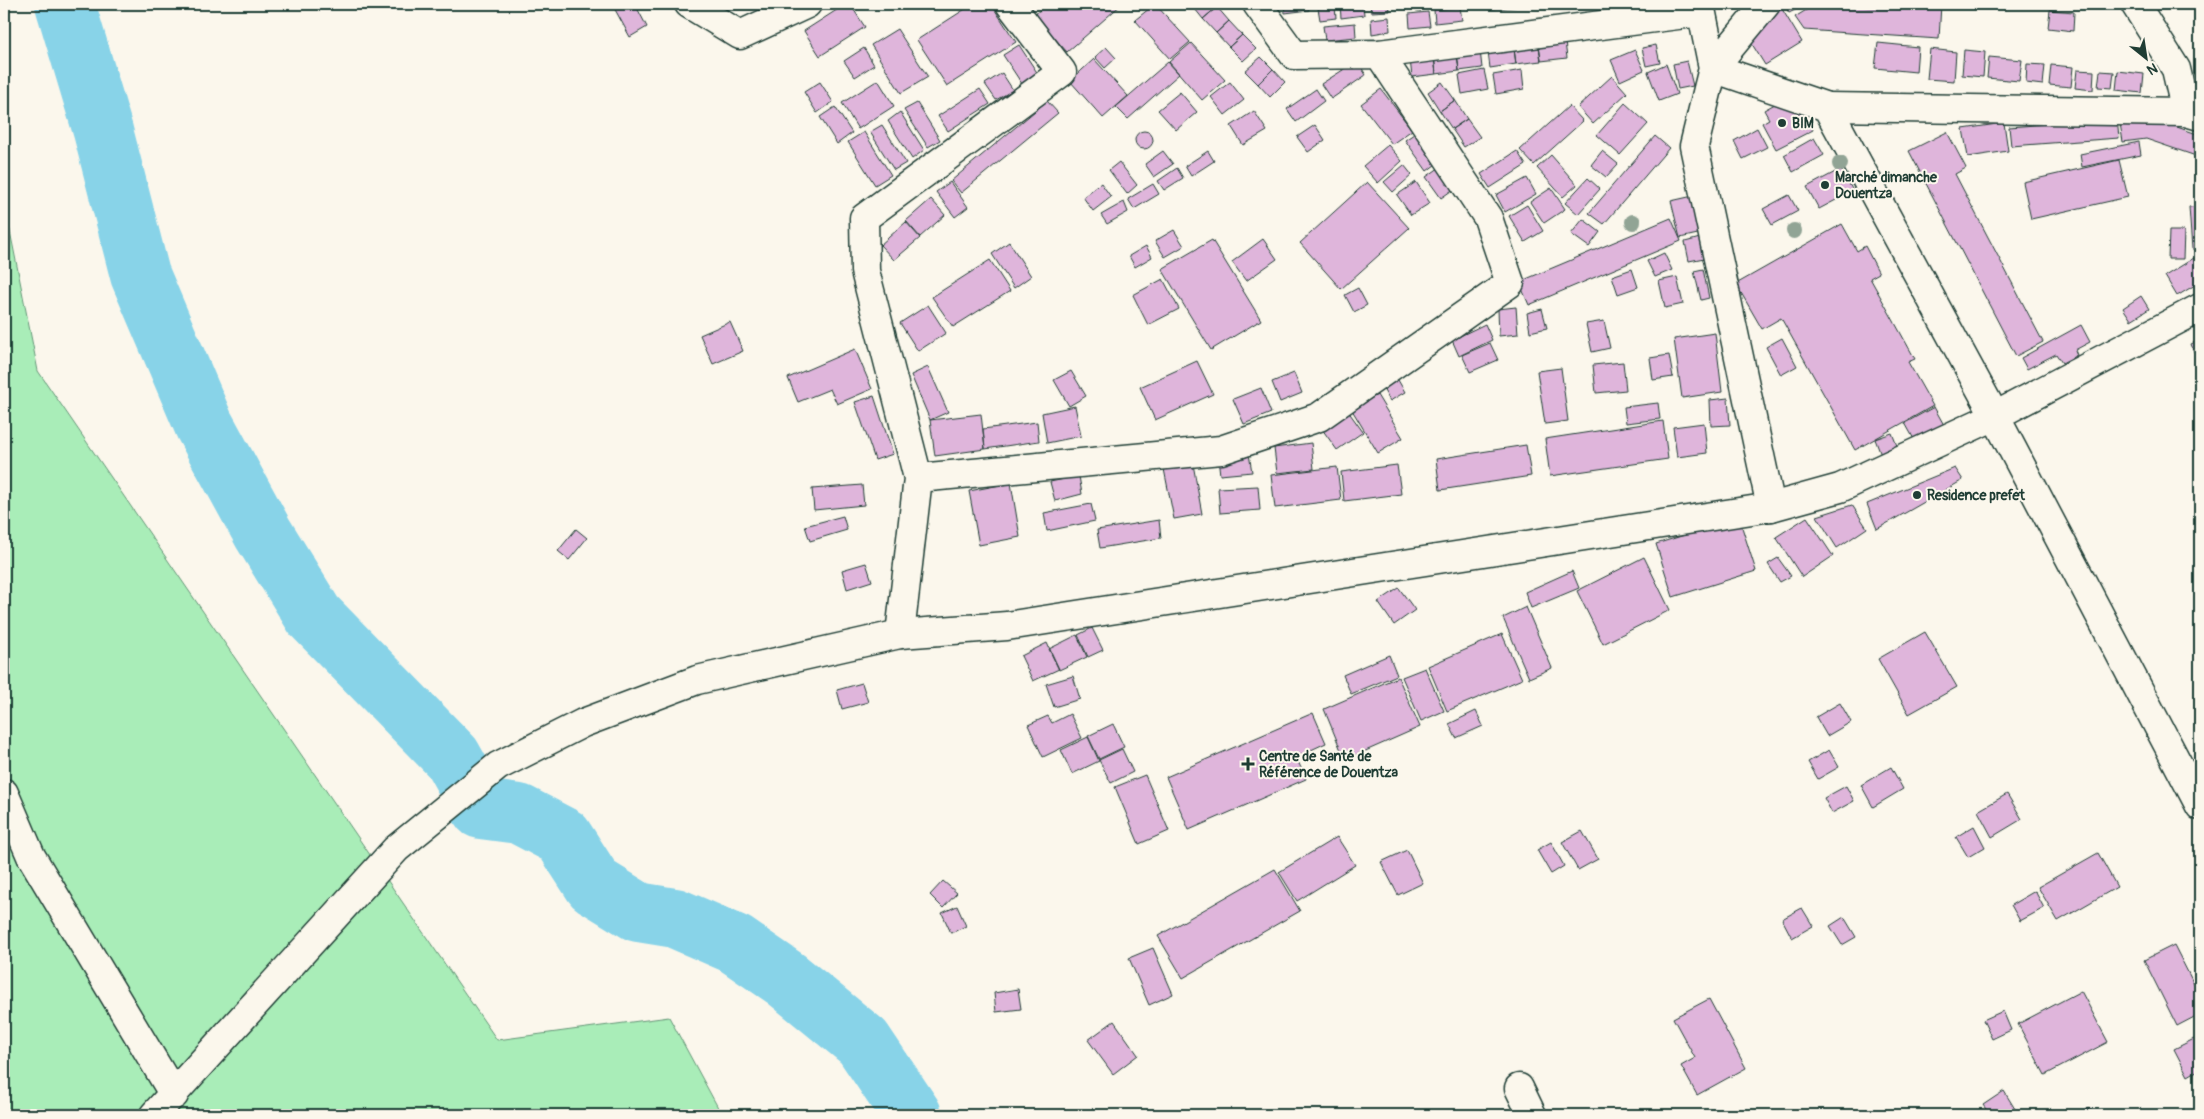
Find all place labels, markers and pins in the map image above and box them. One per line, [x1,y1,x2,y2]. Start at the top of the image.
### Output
place label: BIM [1792,115,1814,132]
marker: BIM [1776,117,1788,129]
place label: Marché dimanche Douentza [1835,169,1938,202]
marker: Marché dimanche Douentza [1819,179,1831,191]
place label: Residence prefet [1927,487,2025,504]
marker: Residence prefet [1911,489,1923,501]
place label: Centre de Santé de Référence de Douentza [1259,748,1399,781]
marker: Centre de Santé de Référence de Douentza [1241,757,1255,771]

